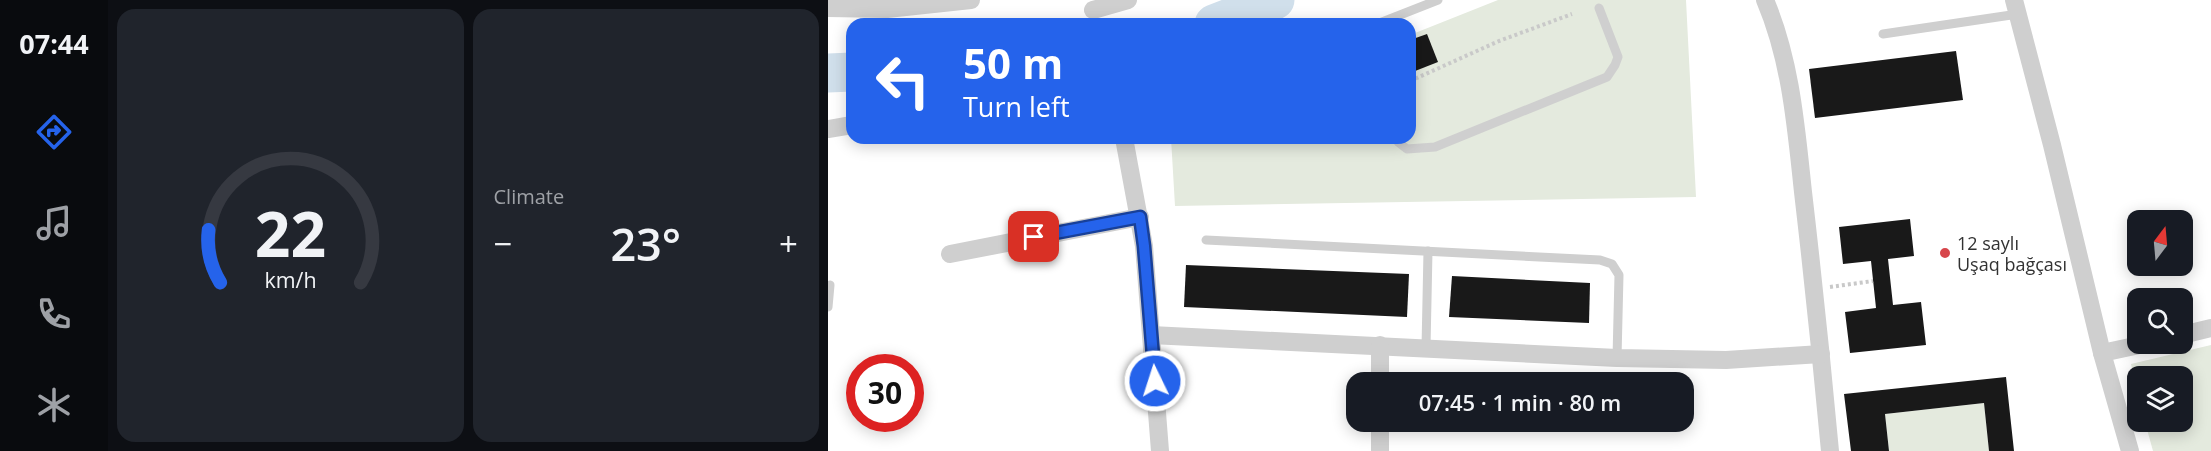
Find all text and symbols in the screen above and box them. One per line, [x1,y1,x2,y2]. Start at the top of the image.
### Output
text: 07:44 [19,25,89,62]
text: 50 m [963,34,1063,91]
icon: left [864,42,942,120]
text: Turn left [963,88,1070,125]
icon: directions [33,111,75,153]
text: Climate [494,183,564,210]
text: 22 [255,190,326,275]
icon: music [33,202,75,244]
north arrow [2127,210,2193,276]
map controls [2127,210,2193,432]
pin [1008,211,1059,262]
text: 23° [610,213,681,274]
icon: arrive [1017,220,1050,253]
text: − [494,221,512,266]
text: + [779,221,798,266]
place label: 12 saylı Uşaq bağçası [1957,231,2067,276]
marker: 12 saylı Uşaq bağçası [1938,246,1952,260]
text: km/h [264,265,316,294]
button: search [2127,288,2193,354]
icon: phone [33,293,75,335]
position arrow [1123,349,1187,413]
speed limit sign: 30 [846,354,924,432]
button: layers [2127,366,2193,432]
icon: climate [33,384,75,426]
text: 07:45 · 1 min · 80 m [1419,387,1621,417]

